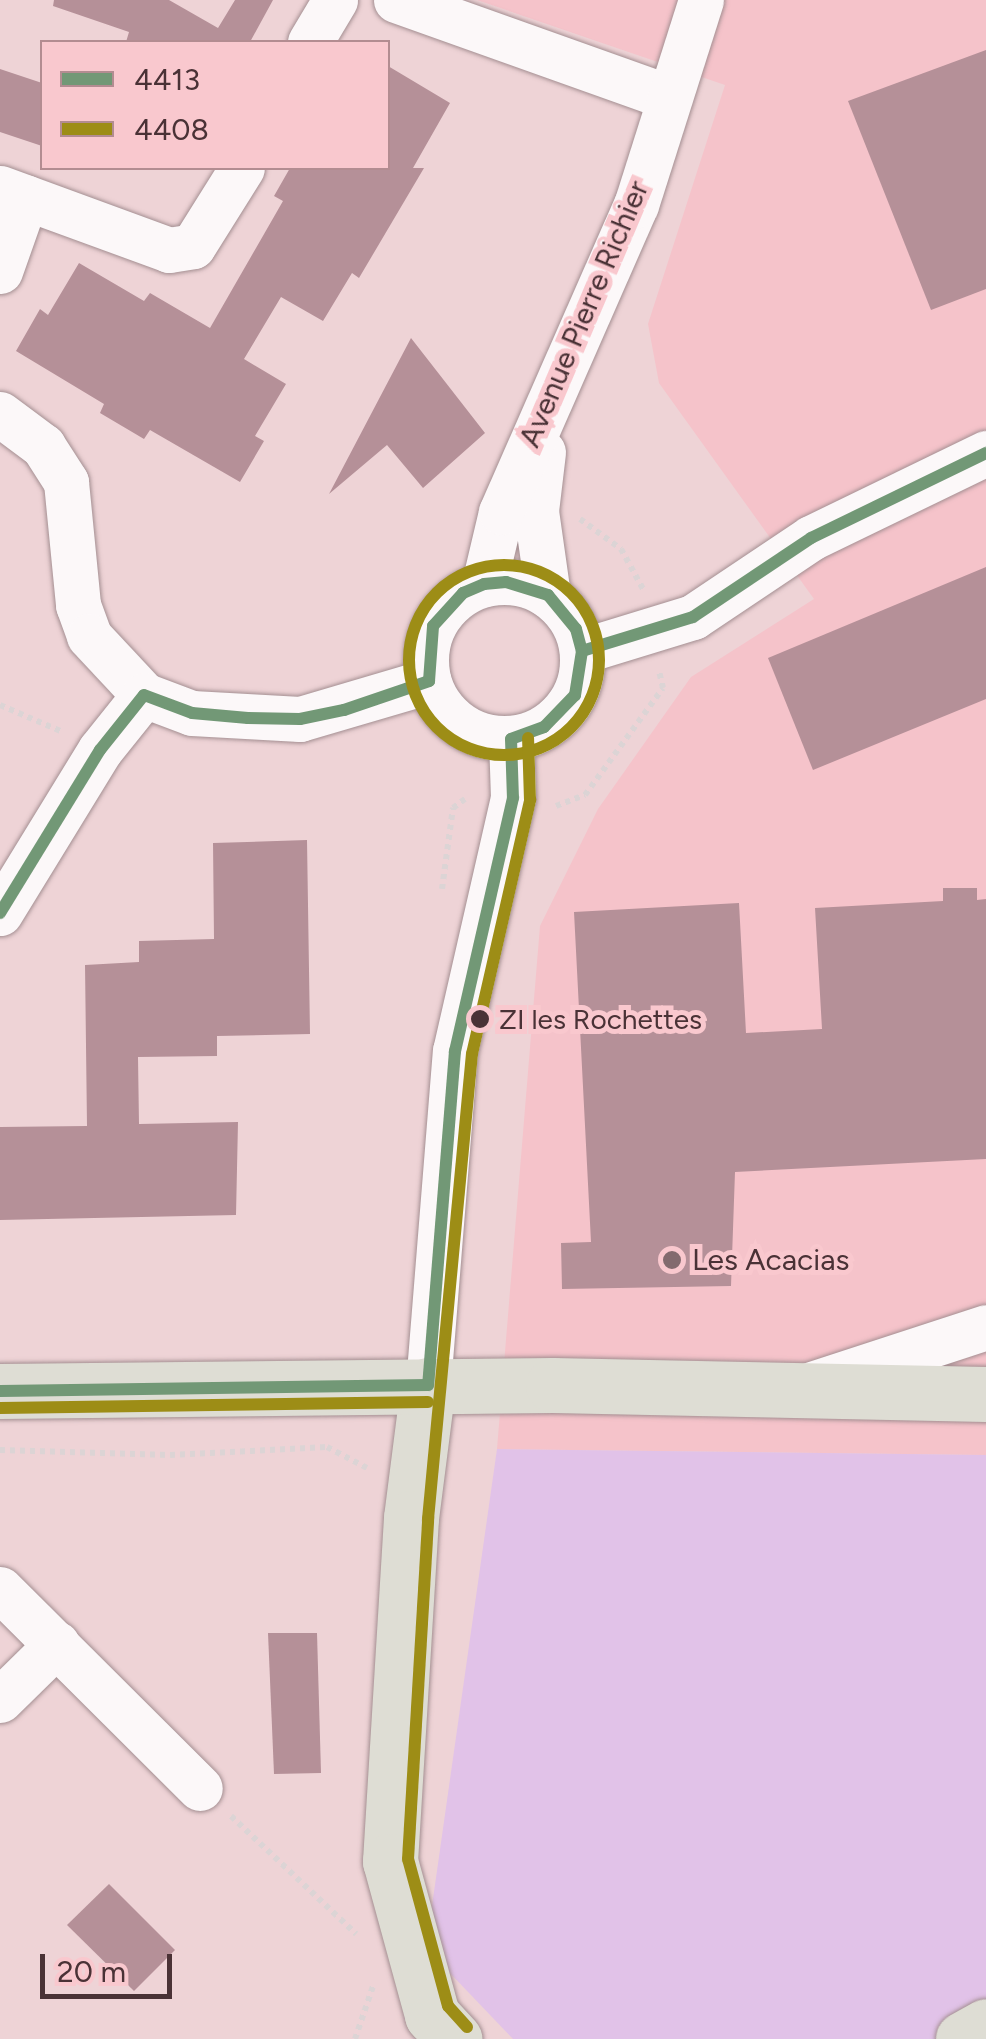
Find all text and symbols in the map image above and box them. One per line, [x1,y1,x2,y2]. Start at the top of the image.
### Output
legend [40,40,390,170]
text: 4413 [134,61,200,98]
text: 4408 [134,111,209,148]
street label: Avenue Pierre Richier [512,175,656,453]
place label: ZI les Rochettes [499,1002,702,1036]
marker: ZI les Rochettes [470,1009,490,1029]
place label: Les Acacias [692,1242,849,1278]
marker: Les Acacias [661,1249,683,1271]
scale bar [45,1934,178,1996]
text: 20 m [57,1953,126,1990]

